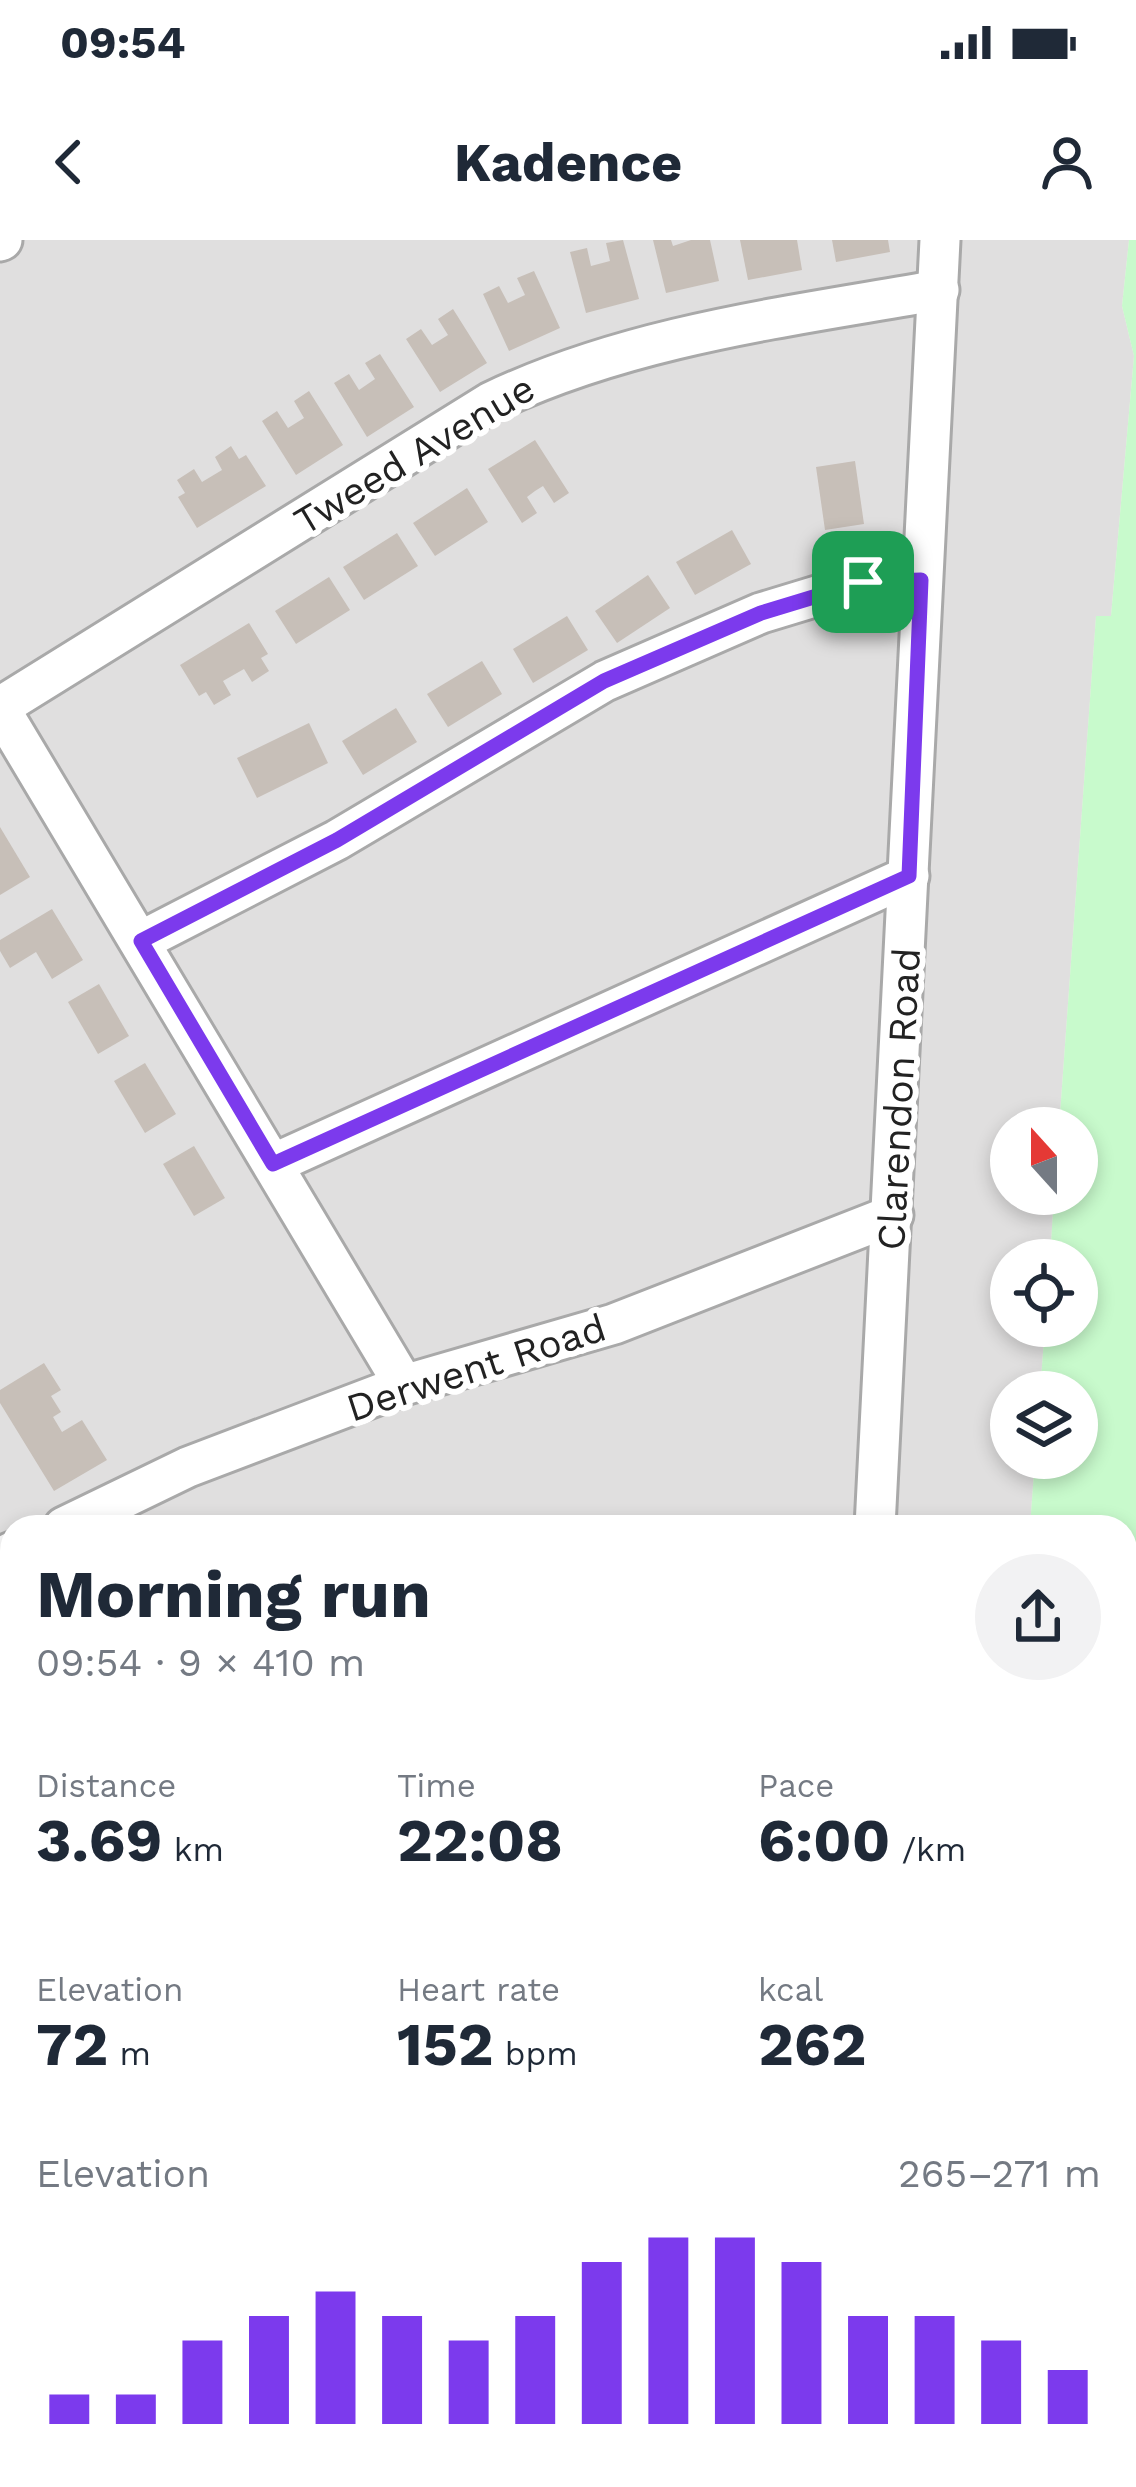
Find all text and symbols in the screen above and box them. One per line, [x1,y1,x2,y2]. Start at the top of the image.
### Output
text: 09:54 [60,16,186,69]
icon: back [36,129,102,195]
icon: person [1034,129,1100,195]
text: Kadence [454,131,682,194]
street label: Tweed Avenue [286,365,543,544]
pin [812,531,914,633]
icon: arrive [830,549,896,615]
street label: Clarendon Road [868,946,929,1252]
north arrow [990,1107,1098,1215]
map controls [990,1107,1098,1479]
button: locate [990,1239,1098,1347]
street label: Derwent Road [341,1304,611,1431]
button: layers [990,1371,1098,1479]
button: share [975,1554,1101,1680]
text: Morning run [36,1556,431,1633]
text: 09:54 · 9 × 410 m [36,1640,365,1685]
text: Distance [36,1766,176,1805]
text: Time [397,1766,476,1805]
text: Pace [758,1766,834,1805]
text: 3.69 [36,1805,163,1876]
text: 22:08 [397,1805,563,1876]
text: 6:00 [758,1805,890,1876]
text: km [163,1830,224,1869]
text: /km [890,1830,966,1869]
text: Elevation [36,1970,183,2009]
text: Heart rate [397,1970,560,2009]
text: kcal [758,1970,823,2009]
text: 72 [36,2009,108,2080]
text: 152 [397,2009,494,2080]
text: 262 [758,2009,866,2080]
text: m [108,2034,151,2073]
text: bpm [494,2034,578,2073]
text: Elevation [36,2151,210,2196]
text: 265–271 m [898,2151,1101,2196]

